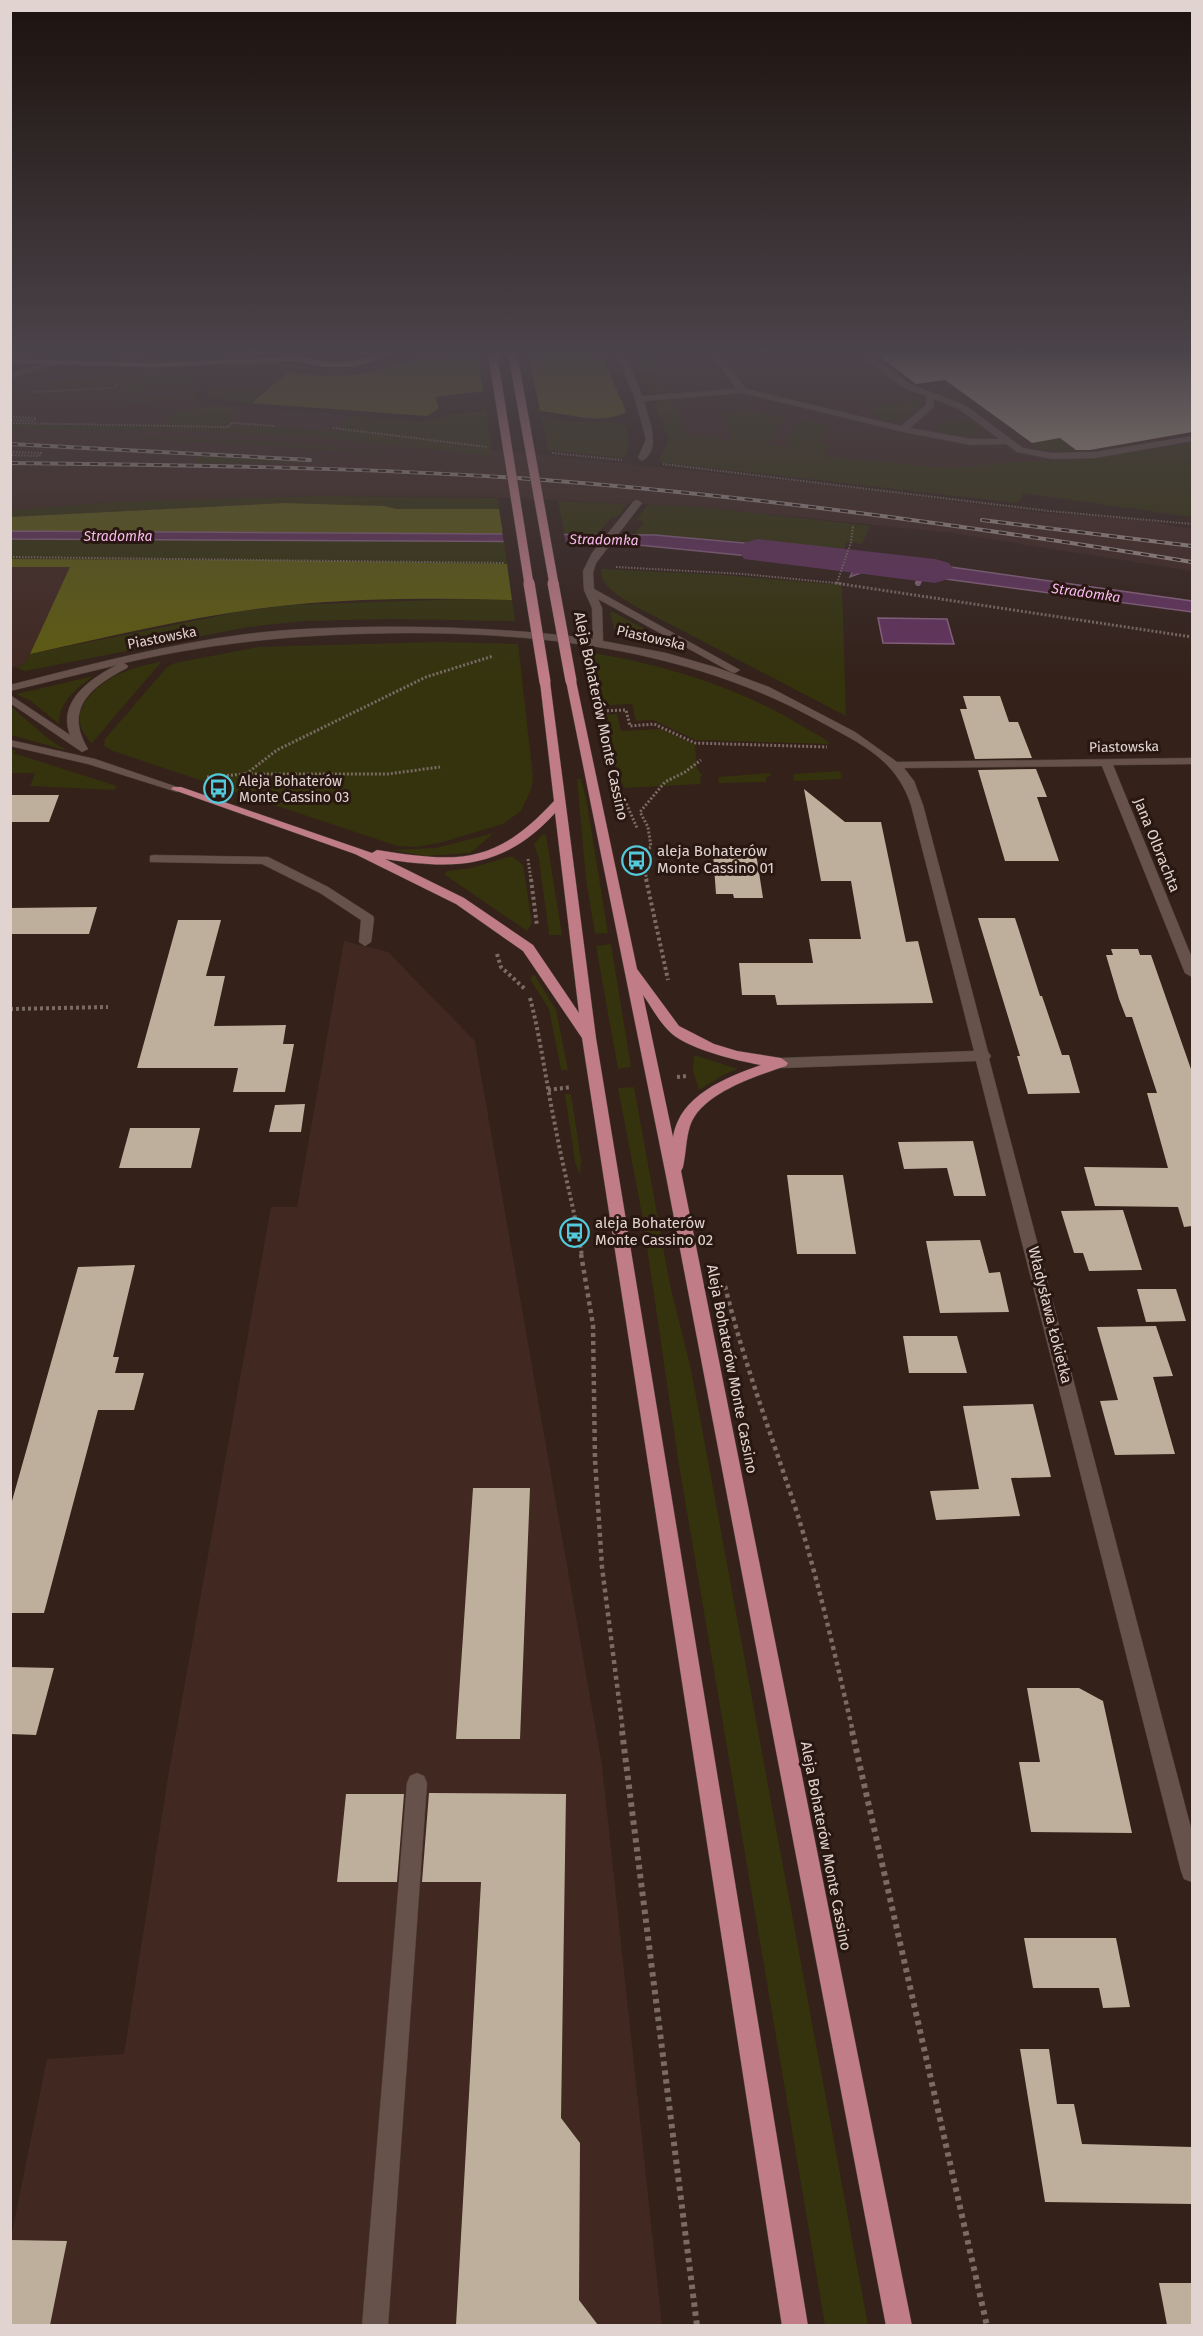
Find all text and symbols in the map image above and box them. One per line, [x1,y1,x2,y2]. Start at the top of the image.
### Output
water label: Stradomka [82,528,153,545]
water label: Stradomka [568,531,639,549]
water label: Stradomka [1050,580,1121,606]
street label: Aleja Bohaterów Monte Cassino [570,610,632,822]
street label: Piastowska [615,622,687,654]
street label: Piastowska [126,623,198,653]
street label: Piastowska [1089,738,1159,756]
bus stop icon: Aleja Bohaterów Monte Cassino 03 [202,773,234,805]
place label: Aleja Bohaterów Monte Cassino 03 [239,773,349,806]
street label: Jana Olbrachta [1130,795,1184,895]
place label: aleja Bohaterów Monte Cassino 01 [657,842,774,877]
bus stop icon: aleja Bohaterów Monte Cassino 01 [620,844,652,876]
place label: aleja Bohaterów Monte Cassino 02 [595,1214,713,1249]
bus stop icon: aleja Bohaterów Monte Cassino 02 [558,1216,590,1248]
street label: Władysława Łokietka [1024,1245,1076,1385]
street label: Aleja Bohaterów Monte Cassino [703,1263,761,1475]
street label: Aleja Bohaterów Monte Cassino [797,1740,855,1952]

